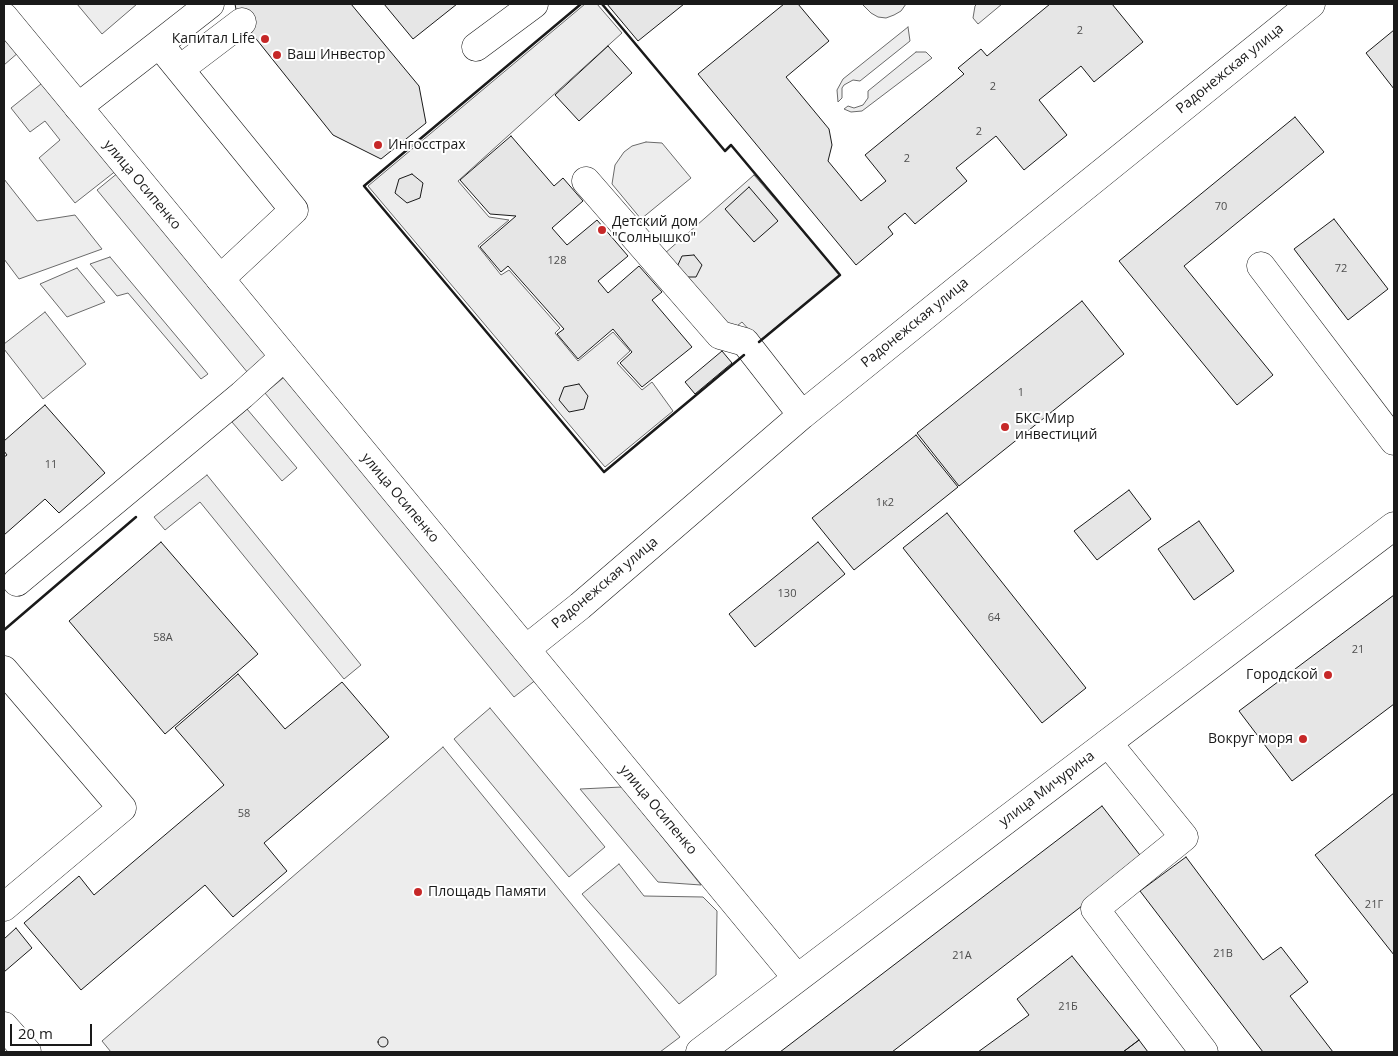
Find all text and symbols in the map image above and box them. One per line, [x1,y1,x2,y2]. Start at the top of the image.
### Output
street label: Радонежская улица [1173,21,1287,117]
house number: 2 [1077,24,1083,38]
place label: Капитал Life [172,31,255,47]
marker: Капитал Life [259,33,271,45]
place label: Ваш Инвестор [287,47,386,63]
marker: Ваш Инвестор [271,49,283,61]
house number: 2 [990,80,996,94]
house number: 2 [976,125,982,139]
street label: улица Осипенко [100,137,184,233]
place label: Ингосстрах [388,137,466,153]
marker: Ингосстрах [372,139,384,151]
house number: 2 [904,152,910,166]
house number: 70 [1215,200,1227,214]
place label: Детский дом "Солнышко" [612,214,698,246]
marker: Детский дом "Солнышко" [596,224,608,236]
house number: 128 [548,254,566,268]
house number: 72 [1335,262,1347,276]
street label: Радонежская улица [858,275,972,371]
house number: 1 [1018,386,1024,400]
place label: БКС Мир инвестиций [1015,411,1097,444]
marker: БКС Мир инвестиций [999,421,1011,433]
street label: улица Осипенко [358,450,442,546]
house number: 11 [45,458,57,472]
house number: 1к2 [876,496,894,510]
street label: Радонежская улица [549,534,661,632]
house number: 130 [778,587,796,601]
house number: 64 [988,611,1000,625]
house number: 58А [153,631,173,645]
house number: 21 [1352,643,1364,657]
place label: Городской [1246,667,1318,683]
marker: Городской [1322,669,1334,681]
place label: Вокруг моря [1208,731,1293,747]
marker: Вокруг моря [1297,733,1309,745]
street label: улица Мичурина [996,748,1098,830]
street label: улица Осипенко [616,762,700,858]
house number: 58 [238,807,250,821]
place label: Площадь Памяти [428,884,546,900]
marker: Площадь Памяти [412,886,424,898]
house number: 21Г [1365,898,1383,912]
house number: 21В [1213,947,1233,961]
house number: 21А [952,949,972,963]
house number: 21Б [1058,1000,1078,1014]
scale bar [12,1014,95,1046]
text: 20 m [18,1023,53,1043]

